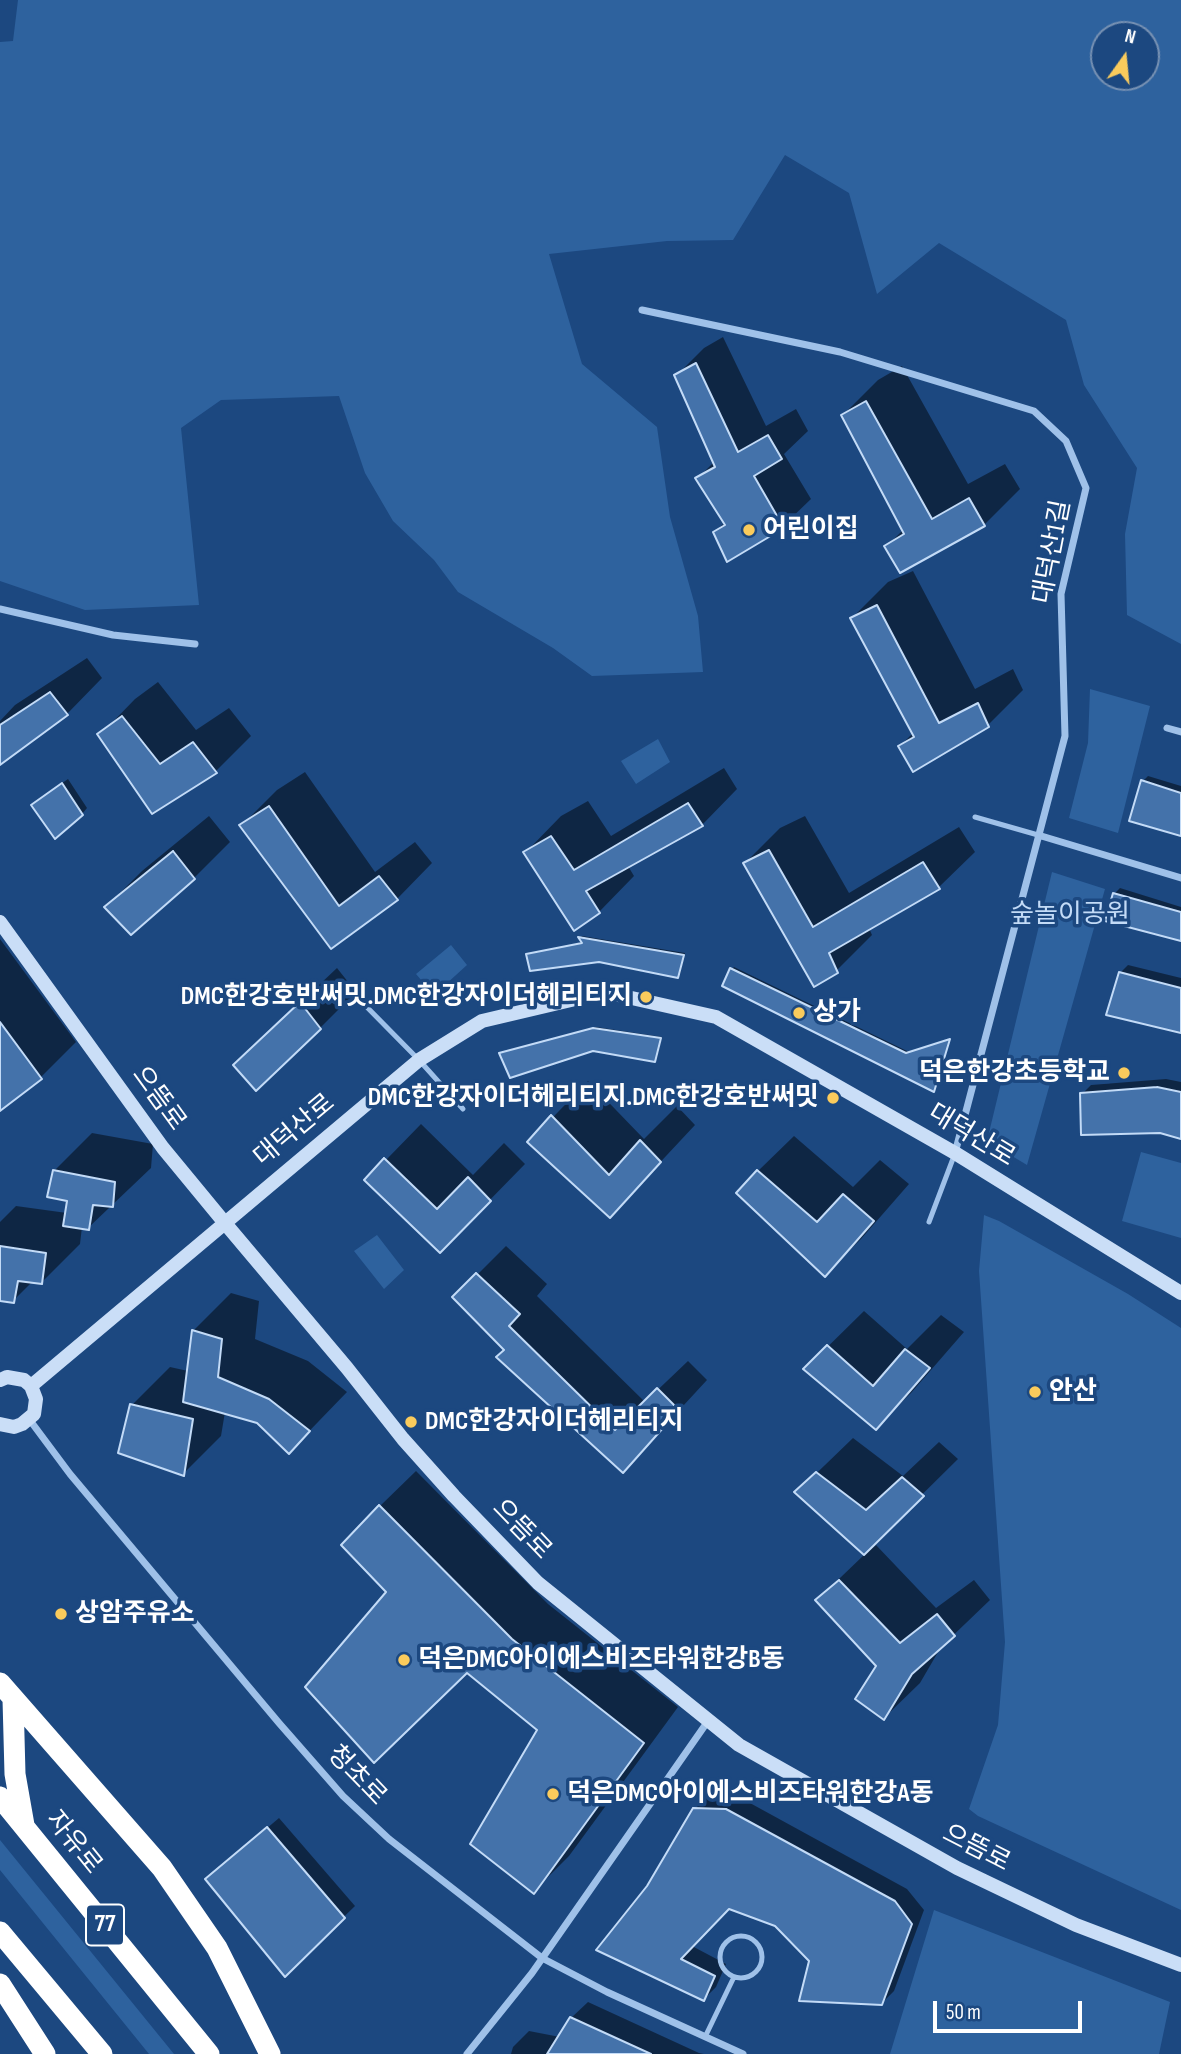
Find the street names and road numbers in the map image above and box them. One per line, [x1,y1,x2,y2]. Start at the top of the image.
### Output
street label: 대덕산1길 [1028,498,1078,606]
street label: 으뜸로 [124,1061,192,1137]
street label: 대덕산로 [248,1088,342,1174]
street label: 대덕산로 [922,1098,1020,1174]
street label: 으뜸로 [485,1493,557,1567]
street label: 청초로 [320,1739,392,1813]
street label: 자유로 [38,1805,108,1881]
street label: 으뜸로 [937,1819,1015,1879]
road number: 77 [86,1904,124,1946]

